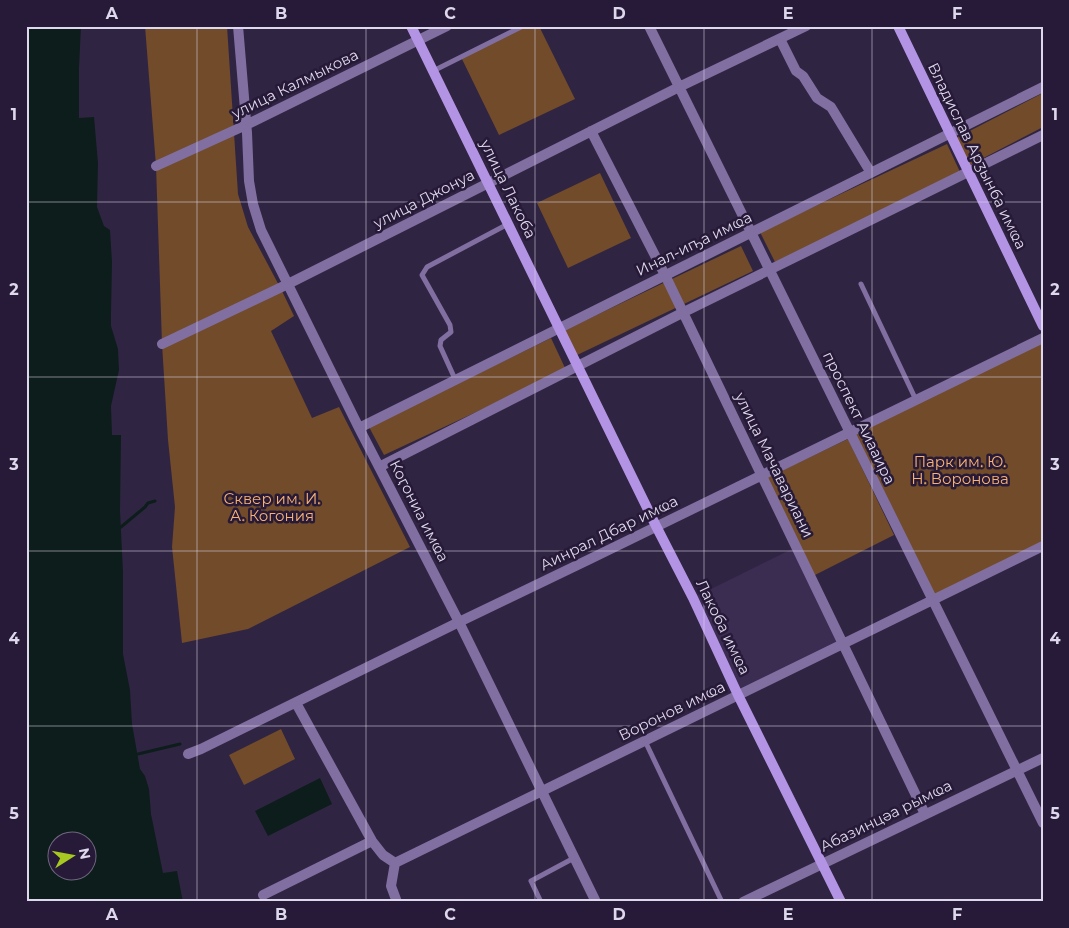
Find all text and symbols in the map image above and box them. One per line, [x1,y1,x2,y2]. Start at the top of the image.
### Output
text: A [105,4,119,23]
text: B [275,4,287,23]
text: C [444,4,456,23]
text: D [612,4,626,23]
text: E [783,4,793,23]
text: F [952,4,962,23]
street label: улица Калмыкова [227,45,361,123]
street label: Владислав Арӡынба имҩа [924,59,1031,252]
text: 1 [11,105,17,124]
text: 1 [1052,105,1058,124]
street label: улица Лакоба [476,135,541,241]
street label: улица Джонуа [369,165,478,233]
street label: Инал-иҧа имҩа [633,207,755,280]
text: 2 [9,280,19,299]
text: 2 [1050,280,1060,299]
street label: проспект Аиааира [819,348,900,487]
street label: улица Мачавариани [731,388,818,541]
park label: Парк им. Ю. Н. Воронова [911,452,1009,488]
text: 3 [8,455,19,474]
text: 3 [1049,455,1060,474]
street label: Коӷониа имҩа [386,457,453,565]
park label: Сквер им. И. А. Когония [224,489,320,525]
street label: Аинрал Дбар имҩа [537,491,681,574]
street label: Лакоба имҩа [692,576,755,677]
text: 4 [8,629,20,648]
text: 4 [1049,629,1061,648]
street label: Воронов имҩа [616,677,728,744]
street label: Абазинцәа рымҩа [817,775,955,856]
text: 5 [9,804,19,823]
text: 5 [1050,804,1060,823]
north arrow [48,830,98,880]
text: N [75,846,95,861]
text: A [105,905,119,924]
text: B [275,905,287,924]
text: C [444,905,456,924]
text: D [612,905,626,924]
text: E [783,905,793,924]
text: F [952,905,962,924]

